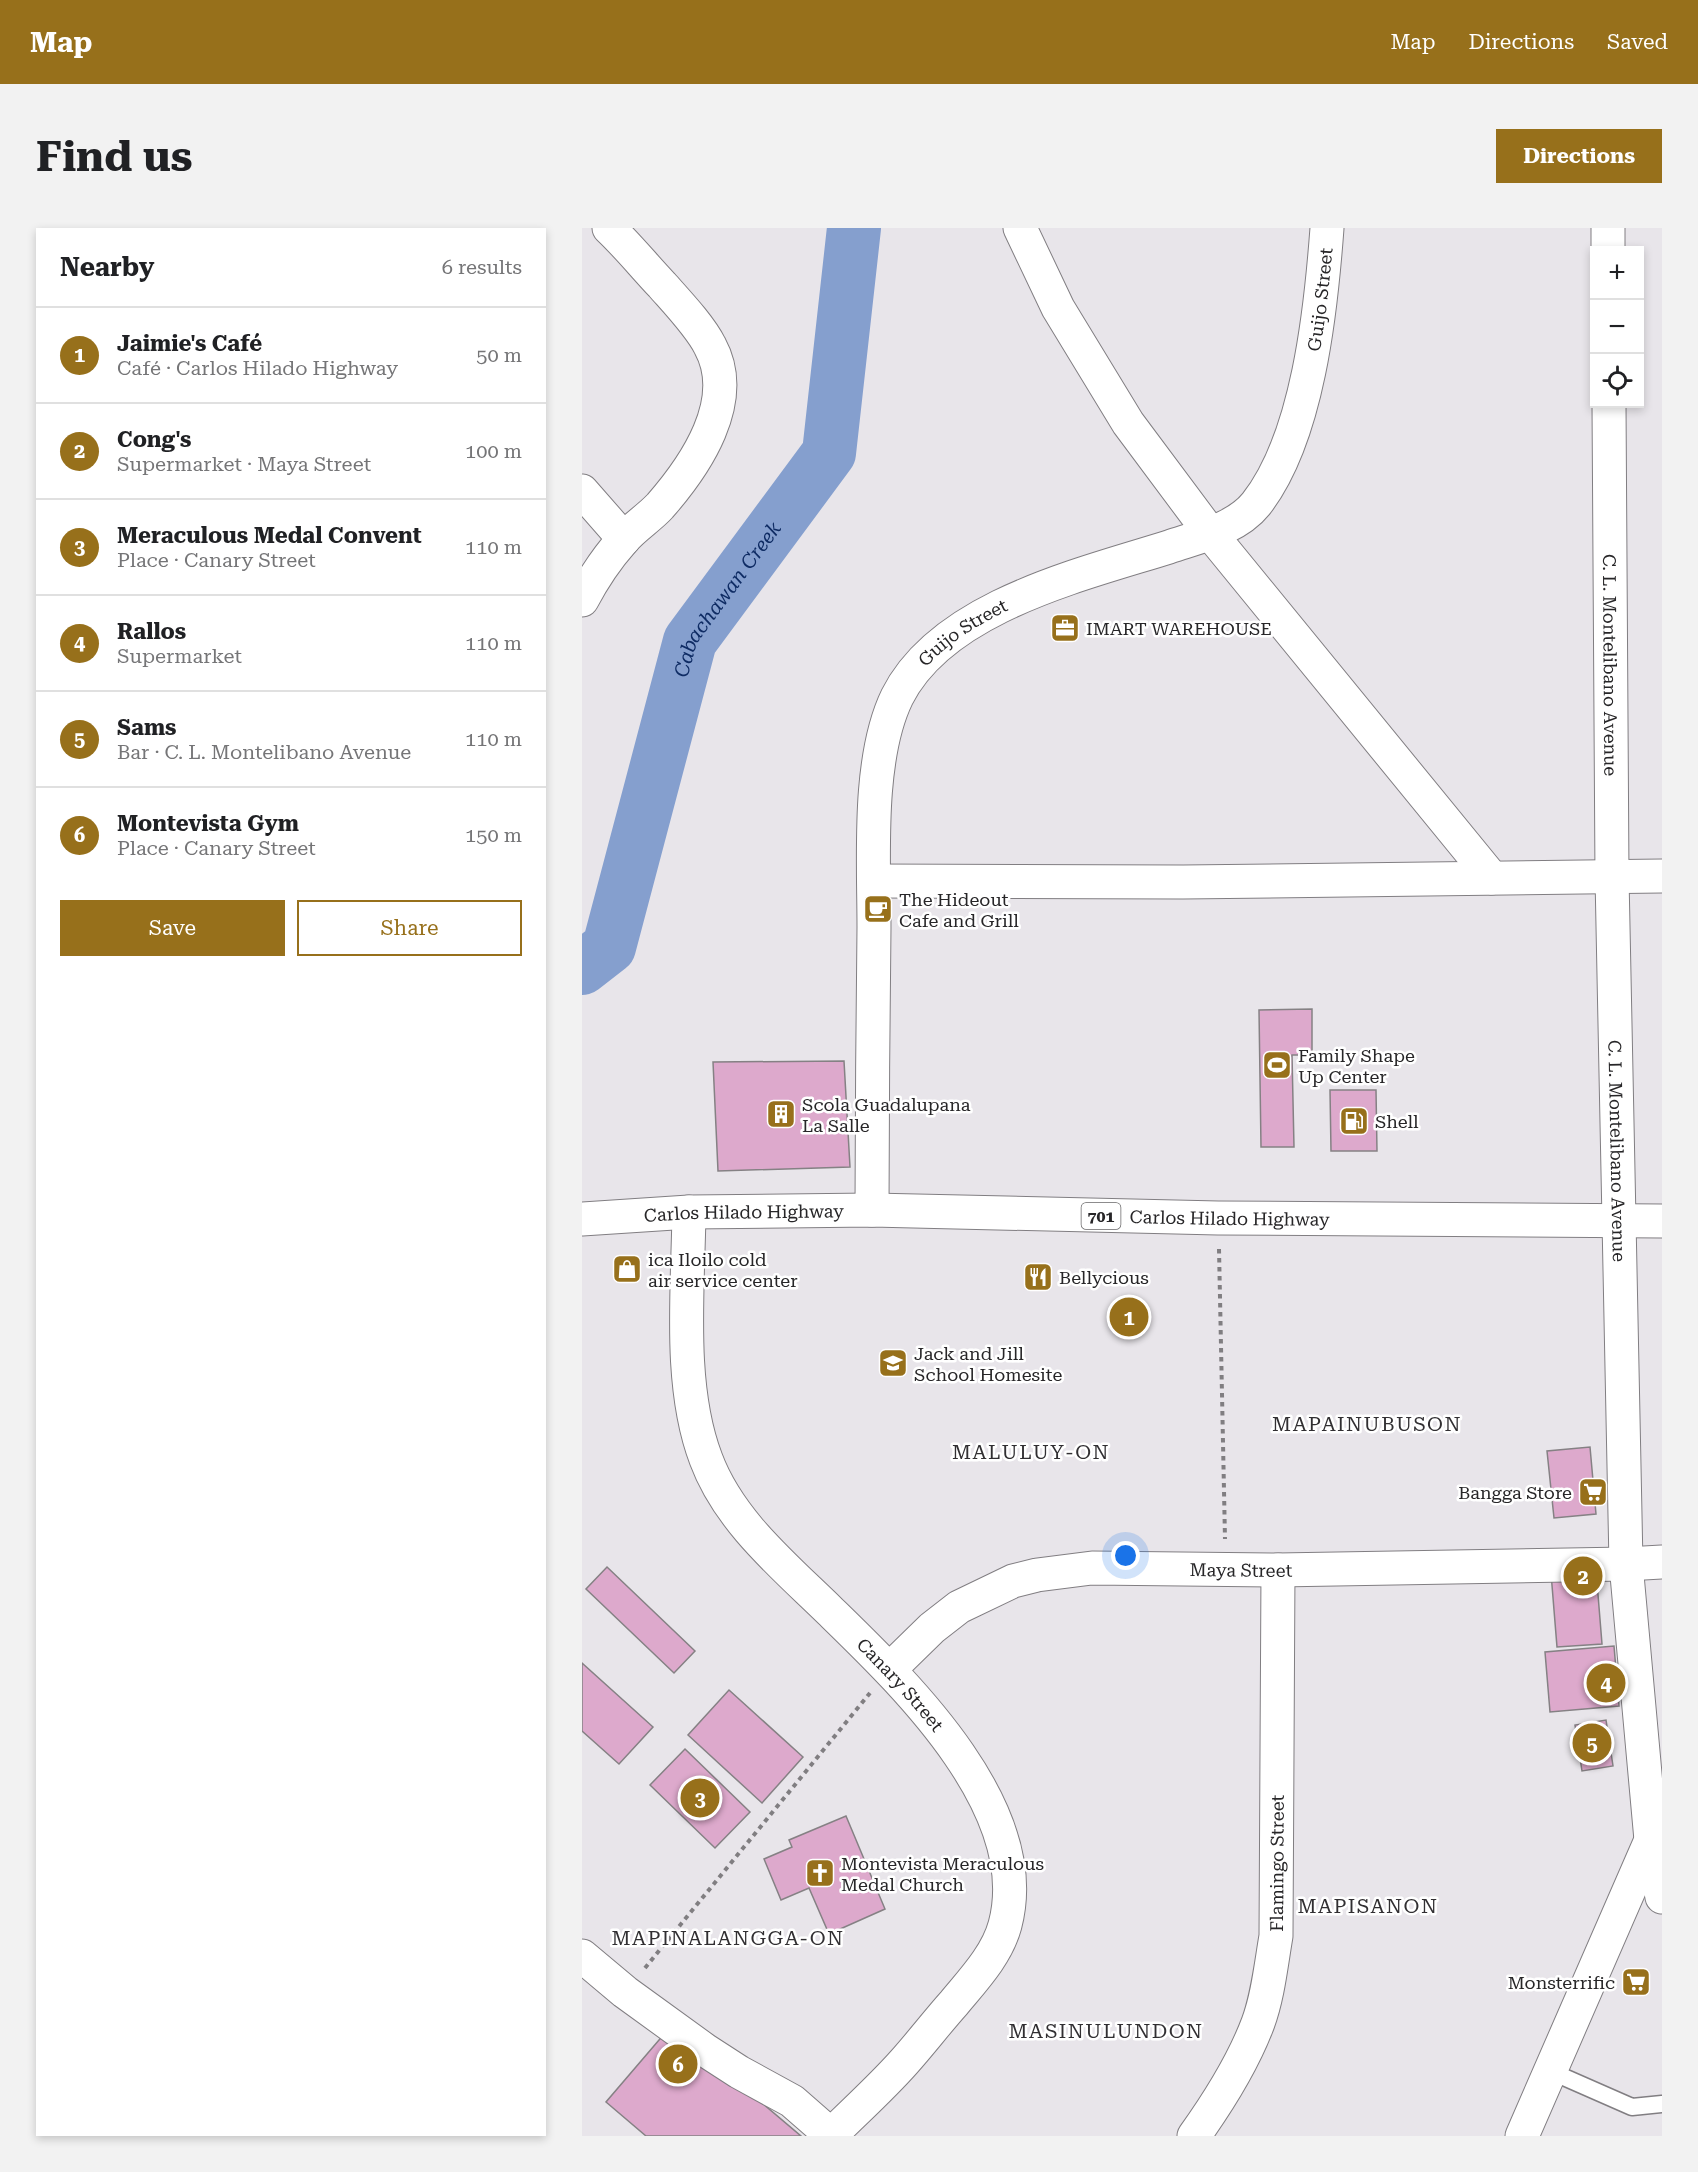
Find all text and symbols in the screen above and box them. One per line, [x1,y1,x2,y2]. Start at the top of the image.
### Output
text: Map [30,26,92,59]
text: Map [1391,30,1435,54]
text: Directions [1468,30,1574,54]
text: Saved [1607,30,1668,54]
button: Directions [1496,129,1662,183]
text: Find us [36,132,193,181]
map controls [1590,246,1644,408]
button: + [1590,246,1644,300]
street label: Guijo Street [1302,247,1336,353]
text: Nearby [60,252,154,282]
text: 6 results [442,255,522,279]
button: − [1590,300,1644,354]
text: Jaimie's Café [117,331,262,356]
text: 1 [74,343,85,367]
text: 50 m [476,343,522,367]
button: locate [1590,354,1644,408]
text: Café · Carlos Hilado Highway [117,356,398,380]
text: Cong's [117,427,191,452]
text: 2 [74,439,85,463]
text: 100 m [465,439,522,463]
text: Supermarket · Maya Street [117,452,371,476]
water label: Cabachawan Creek [669,517,786,680]
text: Meraculous Medal Convent [117,523,422,548]
text: 3 [74,535,85,559]
text: 110 m [465,535,522,559]
text: Place · Canary Street [117,548,316,572]
street label: C. L. Montelibano Avenue [1599,554,1622,776]
street label: Guijo Street [913,594,1011,670]
office icon: IMART WAREHOUSE [1049,612,1081,644]
place label: IMART WAREHOUSE [1086,618,1272,639]
text: Rallos [117,619,186,644]
text: 4 [74,631,85,655]
text: 110 m [465,631,522,655]
text: Supermarket [117,644,242,668]
text: Sams [117,715,176,740]
text: 5 [74,727,85,751]
text: 110 m [465,727,522,751]
text: Bar · C. L. Montelibano Avenue [117,740,411,764]
text: Montevista Gym [117,811,299,836]
text: 6 [74,823,85,847]
text: 150 m [465,823,522,847]
text: Place · Canary Street [117,836,316,860]
place label: The Hideout Cafe and Grill [899,889,1019,931]
cafe icon: The Hideout Cafe and Grill [862,893,894,925]
button: Save [60,900,285,956]
button: Share [297,900,522,956]
street label: C. L. Montelibano Avenue [1605,1040,1630,1262]
place label: Family Shape Up Center [1298,1045,1415,1087]
sports icon: Family Shape Up Center [1261,1049,1293,1081]
place label: Scola Guadalupana La Salle [802,1094,971,1136]
building icon: Scola Guadalupana La Salle [765,1098,797,1130]
fuel station icon: Shell [1338,1105,1370,1137]
place label: Shell [1375,1111,1419,1132]
street label: Carlos Hilado Highway [643,1200,844,1225]
road number: 701 [1082,1203,1120,1229]
street label: Carlos Hilado Highway [1129,1205,1330,1229]
place label: ica Iloilo cold air service center [648,1249,798,1291]
shop icon: ica Iloilo cold air service center [611,1253,643,1285]
restaurant icon: Bellycious [1022,1261,1054,1293]
place label: Bellycious [1059,1267,1149,1288]
pin: 1 [1110,1294,1148,1340]
place label: Jack and Jill School Homesite [914,1343,1062,1385]
school or university icon: Jack and Jill School Homesite [877,1347,909,1379]
district label: MAPAINUBUSON [1272,1412,1462,1436]
district label: MALULUY-ON [952,1440,1110,1464]
supermarket icon: Bangga Store [1577,1476,1609,1508]
place label: Bangga Store [1458,1482,1572,1503]
your location [1111,1541,1140,1570]
pin: 2 [1564,1554,1602,1598]
street label: Maya Street [1190,1559,1293,1581]
street label: Canary Street [853,1633,949,1735]
pin: 4 [1586,1660,1626,1706]
pin: 5 [1572,1720,1612,1766]
pin: 3 [680,1776,720,1820]
street label: Flamingo Street [1266,1794,1287,1932]
place label: Montevista Meraculous Medal Church [841,1853,1044,1895]
church icon: Montevista Meraculous Medal Church [804,1857,836,1889]
district label: MAPISANON [1298,1894,1438,1918]
district label: MAPINALANGGA-ON [611,1926,845,1950]
supermarket icon: Monsterrific [1620,1966,1652,1998]
place label: Monsterrific [1508,1972,1615,1993]
district label: MASINULUNDON [1008,2019,1204,2043]
pin: 6 [658,2042,698,2086]

